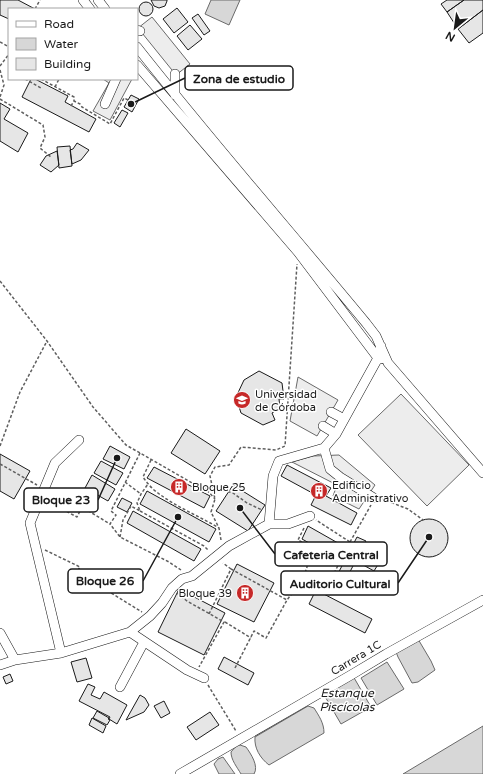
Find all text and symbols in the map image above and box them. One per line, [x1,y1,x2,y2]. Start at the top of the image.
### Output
legend [8,8,138,80]
north arrow [435,8,475,48]
text: Road [44,17,74,31]
text: N [443,28,457,44]
text: Water [44,37,79,51]
text: Building [44,57,91,71]
callout: Zona de estudio [185,66,293,90]
text: Zona de estudio [193,72,285,86]
place label: Universidad de Córdoba [255,388,317,414]
school or university icon: Universidad de Córdoba [232,390,252,410]
building icon: Bloque 25 [169,477,189,497]
place label: Edificio Administrativo [332,479,409,505]
place label: Bloque 25 [192,481,246,494]
building icon: Edificio Administrativo [309,481,329,501]
callout: Bloque 23 [24,488,98,512]
text: Bloque 23 [32,493,90,508]
callout: Cafeteria Central [275,542,387,566]
text: Cafeteria Central [283,548,379,562]
callout: Bloque 26 [68,569,143,593]
callout: Auditorio Cultural [281,571,398,595]
text: Bloque 26 [76,574,135,589]
text: Auditorio Cultural [289,577,391,591]
building icon: Bloque 39 [235,583,255,603]
place label: Bloque 39 [178,587,232,600]
street label: Carrera 1C [329,638,384,678]
water label: Estanque Piscícolas [319,686,376,714]

